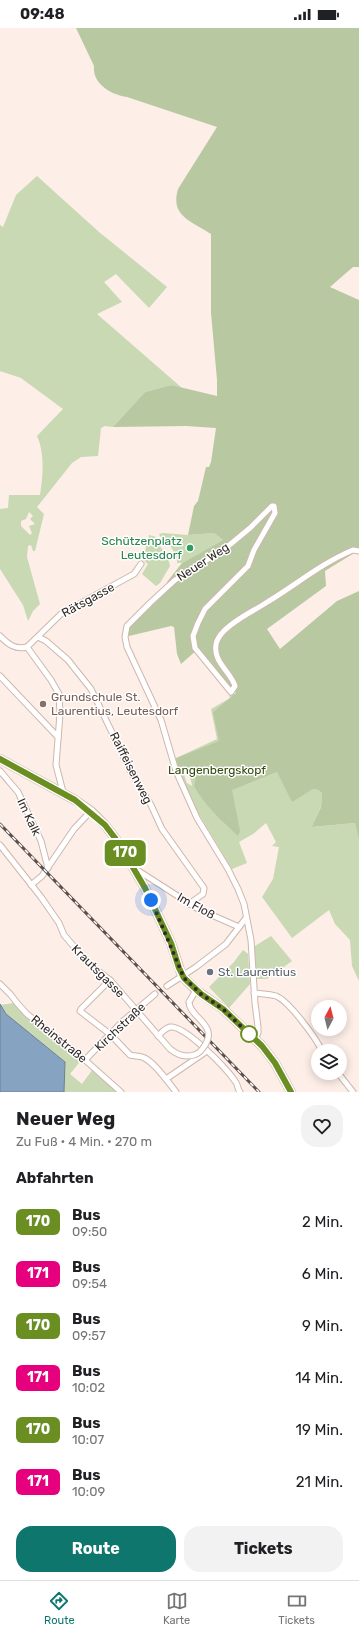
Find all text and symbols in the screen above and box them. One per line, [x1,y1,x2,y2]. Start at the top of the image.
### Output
text: 09:48 [20,5,65,23]
place label: Schützenplatz Leutesdorf [101,534,182,562]
street label: Neuer Weg [174,540,232,584]
marker: Schützenplatz Leutesdorf [185,543,195,553]
street label: Rätsgasse [59,580,117,620]
place label: Grundschule St. Laurentius, Leutesdorf [51,690,179,718]
marker: Grundschule St. Laurentius, Leutesdorf [38,699,48,709]
street label: Raiffeisenweg [107,730,155,806]
park label: Langenbergskopf [168,763,266,777]
street label: Im Kalk [14,796,44,839]
line badge: 170 [102,840,148,866]
text: 170 [113,844,137,861]
your location [141,890,161,910]
street label: Im Floß [175,890,217,922]
street label: Krautsgasse [69,942,128,1001]
place label: St. Laurentius [218,965,296,979]
marker: St. Laurentius [205,967,215,977]
street label: Kirchstraße [92,1000,148,1054]
north arrow [311,1000,347,1036]
map controls [311,1000,347,1080]
street label: Rheinstraße [28,1012,90,1066]
unlabelled marker [240,1025,258,1043]
button: layers [311,1044,347,1080]
button: heart [301,1105,343,1147]
text: Neuer Weg [16,1107,115,1130]
text: Zu Fuß · 4 Min. · 270 m [16,1134,152,1149]
text: Abfahrten [16,1169,94,1187]
text: Bus [72,1206,100,1224]
text: 170 [26,1213,50,1230]
text: 2 Min. [302,1213,343,1231]
text: 09:50 [72,1224,107,1239]
text: Bus [72,1258,100,1276]
text: 171 [27,1265,49,1282]
text: 6 Min. [302,1265,343,1283]
text: 09:54 [72,1276,107,1291]
text: Bus [72,1310,100,1328]
text: 170 [26,1317,50,1334]
text: 9 Min. [302,1317,343,1335]
text: 09:57 [72,1328,106,1343]
text: Bus [72,1362,100,1380]
text: 171 [27,1369,49,1386]
text: 14 Min. [295,1369,343,1387]
text: 10:02 [72,1380,105,1395]
text: Bus [72,1414,100,1432]
text: 170 [26,1421,50,1438]
text: 19 Min. [296,1421,343,1439]
text: 10:07 [72,1432,104,1447]
text: Bus [72,1466,100,1484]
text: 171 [27,1473,49,1490]
text: 21 Min. [296,1473,343,1491]
text: 10:09 [72,1484,105,1499]
button: Route [16,1526,176,1572]
button: Tickets [184,1526,343,1572]
tab: Route [44,1590,75,1627]
tab: Karte [163,1590,190,1627]
tab: Tickets [278,1590,315,1627]

